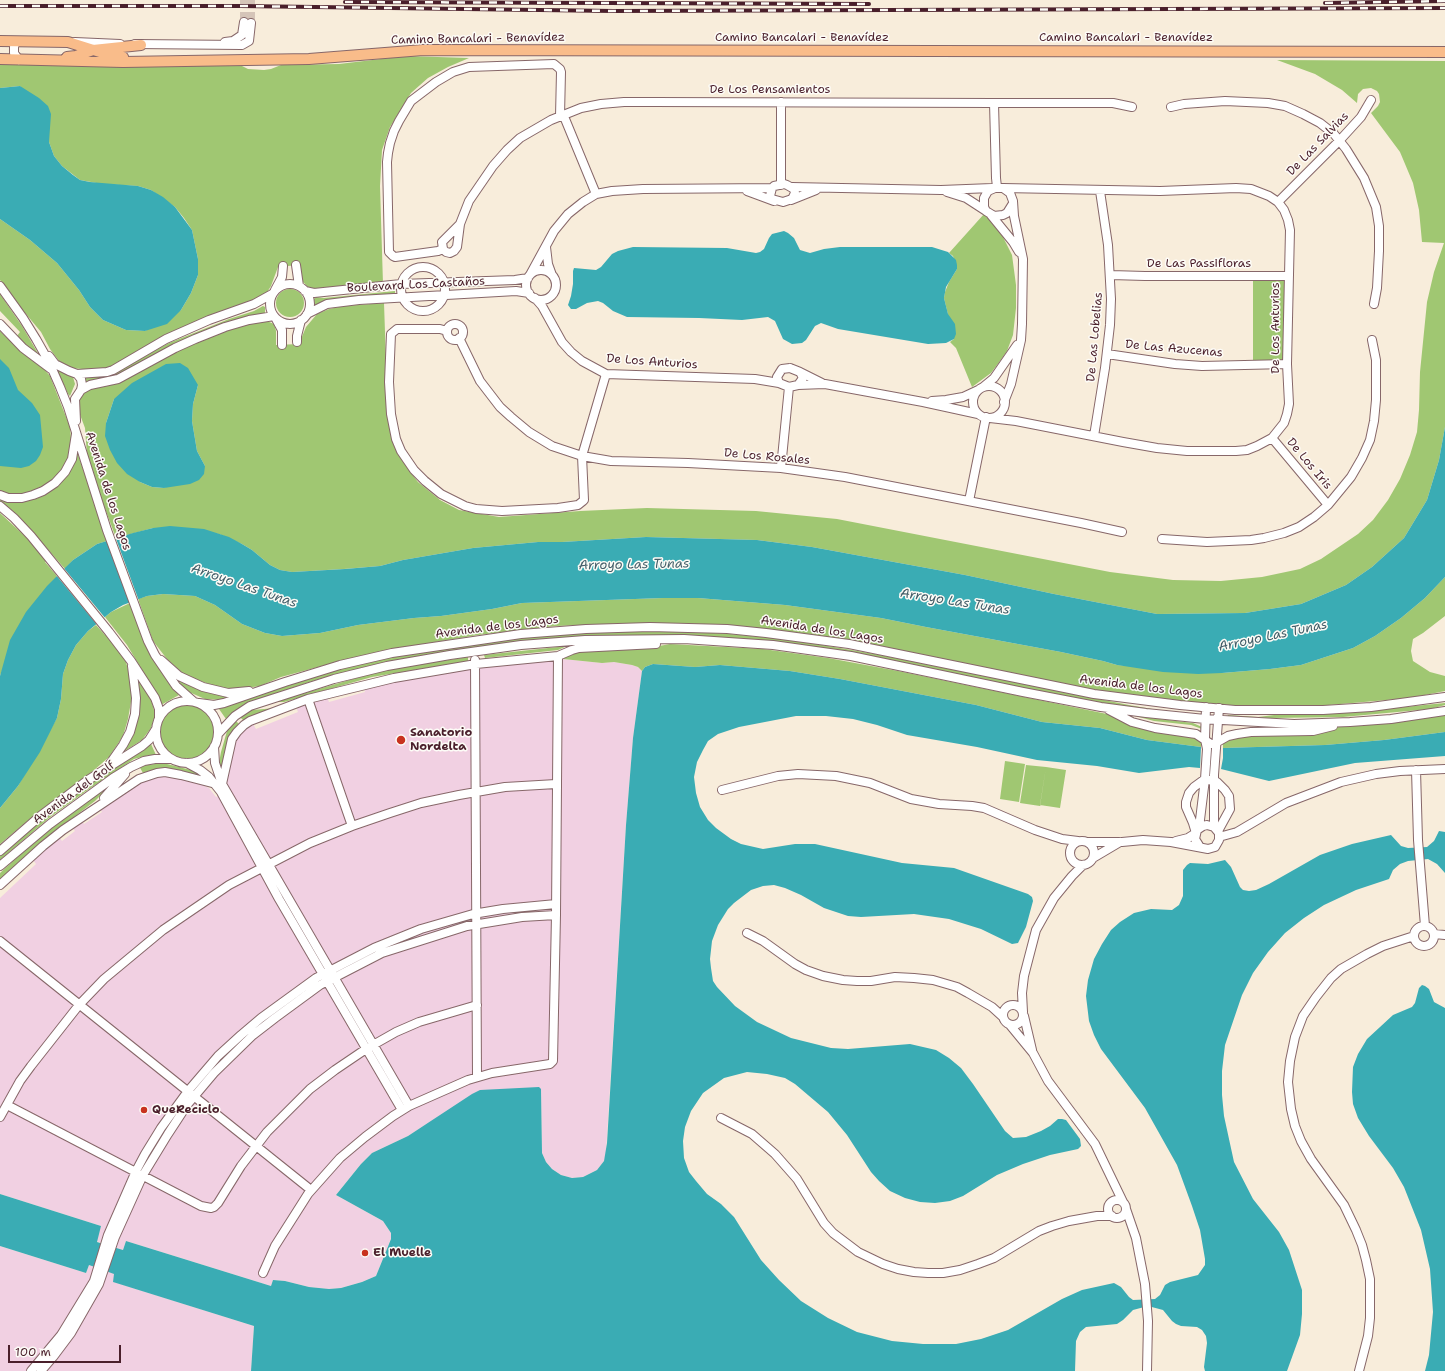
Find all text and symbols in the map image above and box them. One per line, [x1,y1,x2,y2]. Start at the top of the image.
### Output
street label: Camino Bancalari - Benavídez [391,30,565,48]
street label: Camino Bancalari - Benavídez [715,31,889,45]
street label: Camino Bancalari - Benavídez [1039,31,1213,45]
street label: De Los Pensamientos [709,83,831,97]
street label: De Las Salvias [1284,109,1352,179]
street label: De Las Passifloras [1147,257,1251,271]
street label: Boulevard Los Castaños [347,274,485,296]
street label: De Los Anturios [1269,282,1283,374]
street label: De Las Lobelias [1084,292,1106,382]
street label: De Las Azucenas [1125,338,1223,360]
street label: De Los Anturios [606,352,698,372]
street label: Avenida de los Lagos [82,430,134,552]
street label: De Los Iris [1283,435,1335,493]
street label: De Los Rosales [723,446,811,468]
water label: Arroyo Las Tunas [578,556,690,574]
water label: Arroyo Las Tunas [189,561,299,611]
water label: Arroyo Las Tunas [899,586,1011,618]
street label: Avenida de los Lagos [435,612,559,642]
street label: Avenida de los Lagos [760,613,884,647]
water label: Arroyo Las Tunas [1217,617,1329,655]
street label: Avenida de los Lagos [1079,672,1203,702]
place label: Sanatorio Nordelta [410,726,472,754]
marker: Sanatorio Nordelta [395,734,407,746]
street label: Avenida del Golf [30,759,118,827]
place label: QueReciclo [152,1103,220,1117]
marker: QueReciclo [139,1105,149,1115]
place label: El Muelle [373,1246,431,1260]
marker: El Muelle [360,1248,370,1258]
scale bar [10,1337,123,1363]
text: 100 m [15,1344,51,1360]

